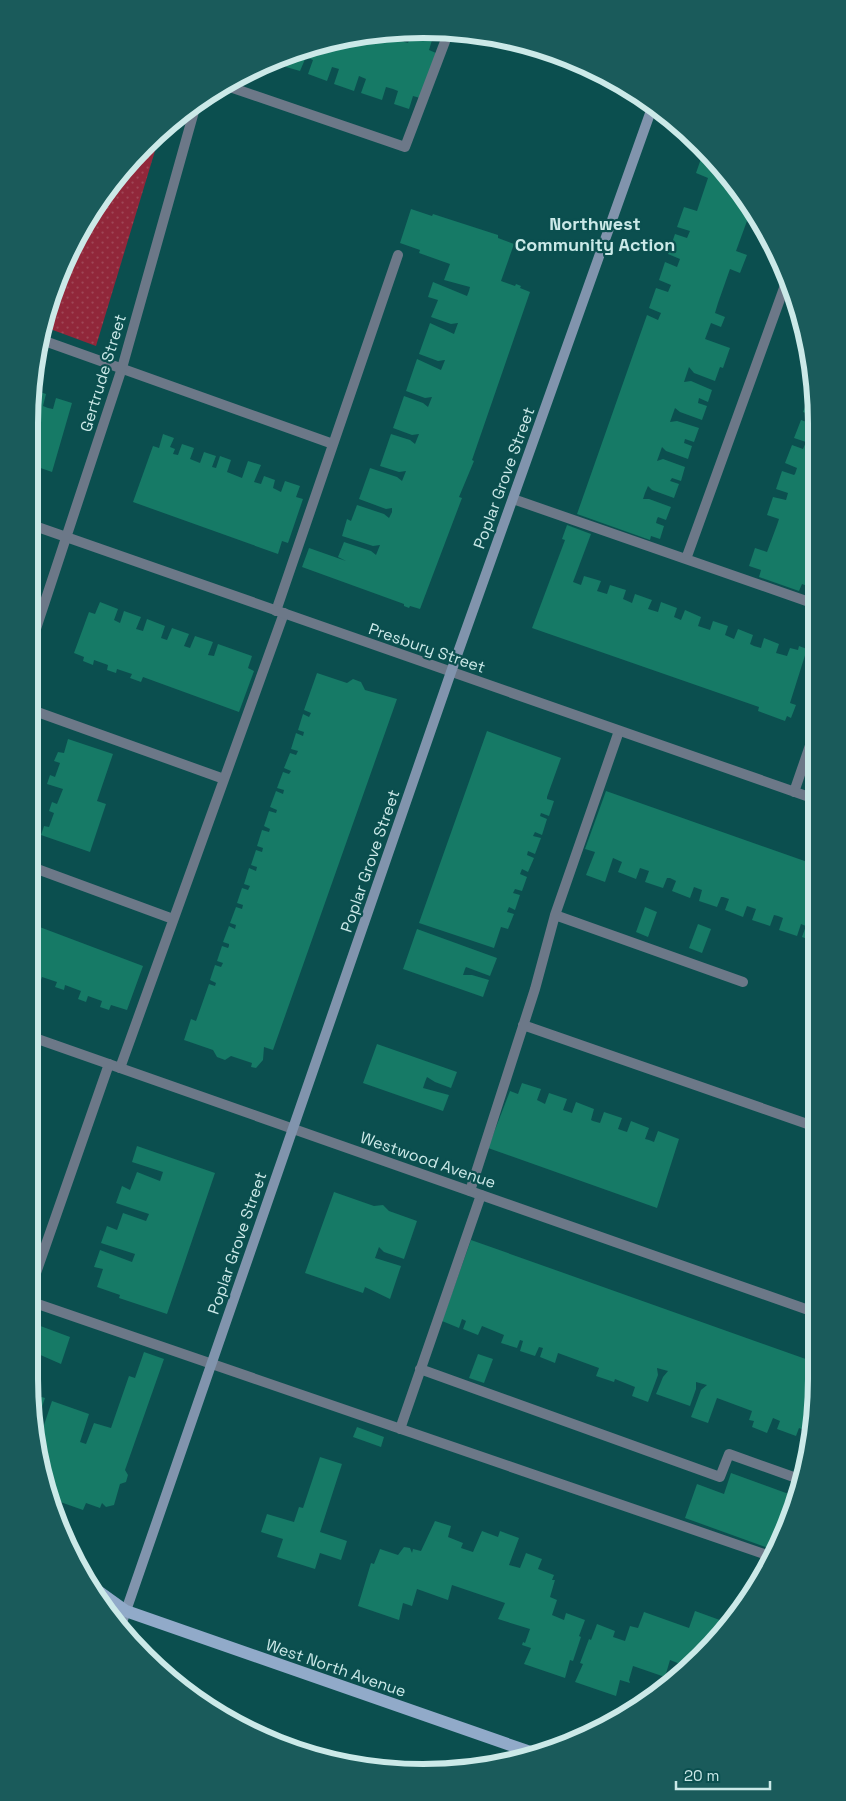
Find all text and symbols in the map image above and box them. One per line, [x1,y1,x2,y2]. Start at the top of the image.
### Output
district label: Northwest Community Action [515,212,675,256]
street label: Gertrude Street [75,312,131,434]
street label: Poplar Grove Street [469,404,539,552]
street label: Presbury Street [366,618,488,678]
street label: Poplar Grove Street [336,787,404,935]
street label: Westwood Avenue [357,1127,499,1193]
street label: Poplar Grove Street [203,1169,271,1317]
street label: West North Avenue [263,1634,409,1702]
scale bar [676,1758,770,1790]
text: 20 m [684,1766,719,1785]

